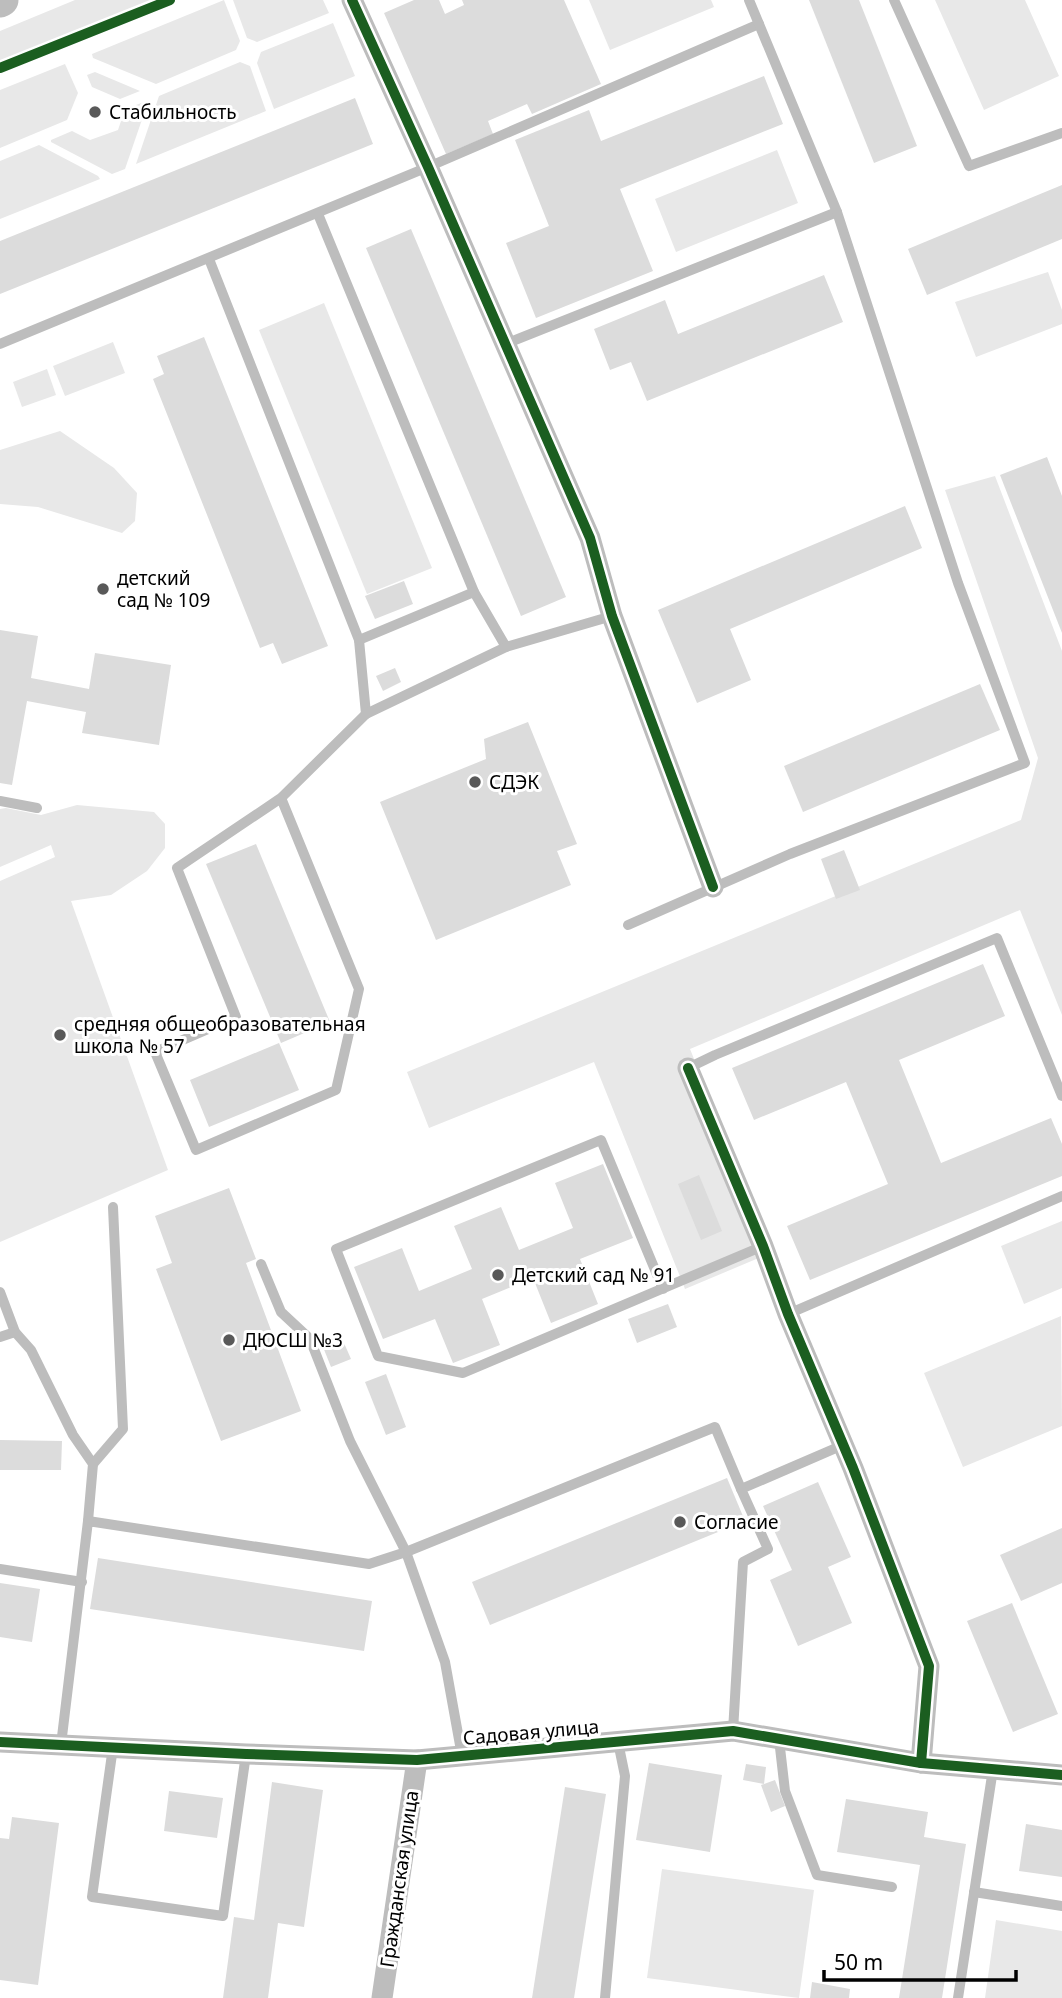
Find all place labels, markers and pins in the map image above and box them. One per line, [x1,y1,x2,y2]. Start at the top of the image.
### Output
place label: Стабильность [109,99,237,125]
marker: Стабильность [87,104,103,120]
place label: детский сад № 109 [117,565,210,613]
marker: детский сад № 109 [95,581,111,597]
place label: СДЭК [489,769,539,795]
marker: СДЭК [467,774,483,790]
place label: средняя общеобразовательная школа № 57 [74,1011,366,1059]
marker: средняя общеобразовательная школа № 57 [52,1027,68,1043]
place label: Детский сад № 91 [512,1262,675,1288]
marker: Детский сад № 91 [490,1267,506,1283]
place label: ДЮСШ №3 [243,1327,343,1353]
marker: ДЮСШ №3 [221,1332,237,1348]
place label: Согласие [694,1509,779,1535]
marker: Согласие [672,1514,688,1530]

